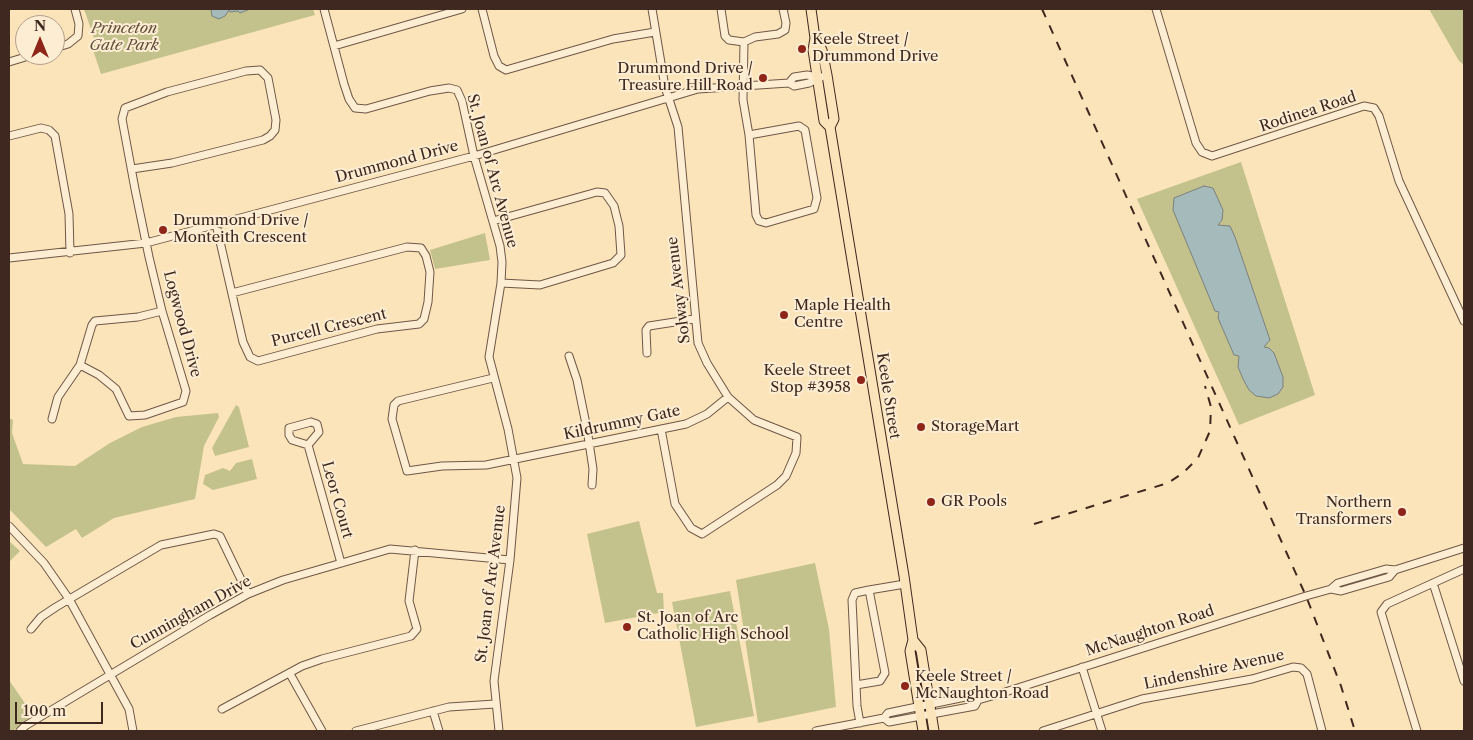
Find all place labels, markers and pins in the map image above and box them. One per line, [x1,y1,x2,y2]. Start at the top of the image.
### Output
place label: Keele Street / Drummond Drive [812,31,938,66]
marker: Keele Street / Drummond Drive [796,43,808,55]
place label: Drummond Drive / Treasure Hill Road [617,60,753,95]
marker: Drummond Drive / Treasure Hill Road [757,72,769,84]
place label: Drummond Drive / Monteith Crescent [173,212,309,247]
marker: Drummond Drive / Monteith Crescent [157,224,169,236]
place label: Maple Health Centre [794,297,891,332]
marker: Maple Health Centre [778,309,790,321]
place label: Keele Street Stop #3958 [764,362,851,397]
marker: Keele Street Stop #3958 [855,374,867,386]
place label: StorageMart [931,418,1019,436]
marker: StorageMart [915,421,927,433]
place label: GR Pools [941,493,1007,511]
place label: Northern Transformers [1296,494,1392,529]
marker: GR Pools [925,496,937,508]
marker: Northern Transformers [1396,506,1408,518]
place label: St. Joan of Arc Catholic High School [637,609,789,644]
marker: St. Joan of Arc Catholic High School [621,621,633,633]
place label: Keele Street / McNaughton Road [915,668,1049,703]
marker: Keele Street / McNaughton Road [899,680,911,692]

